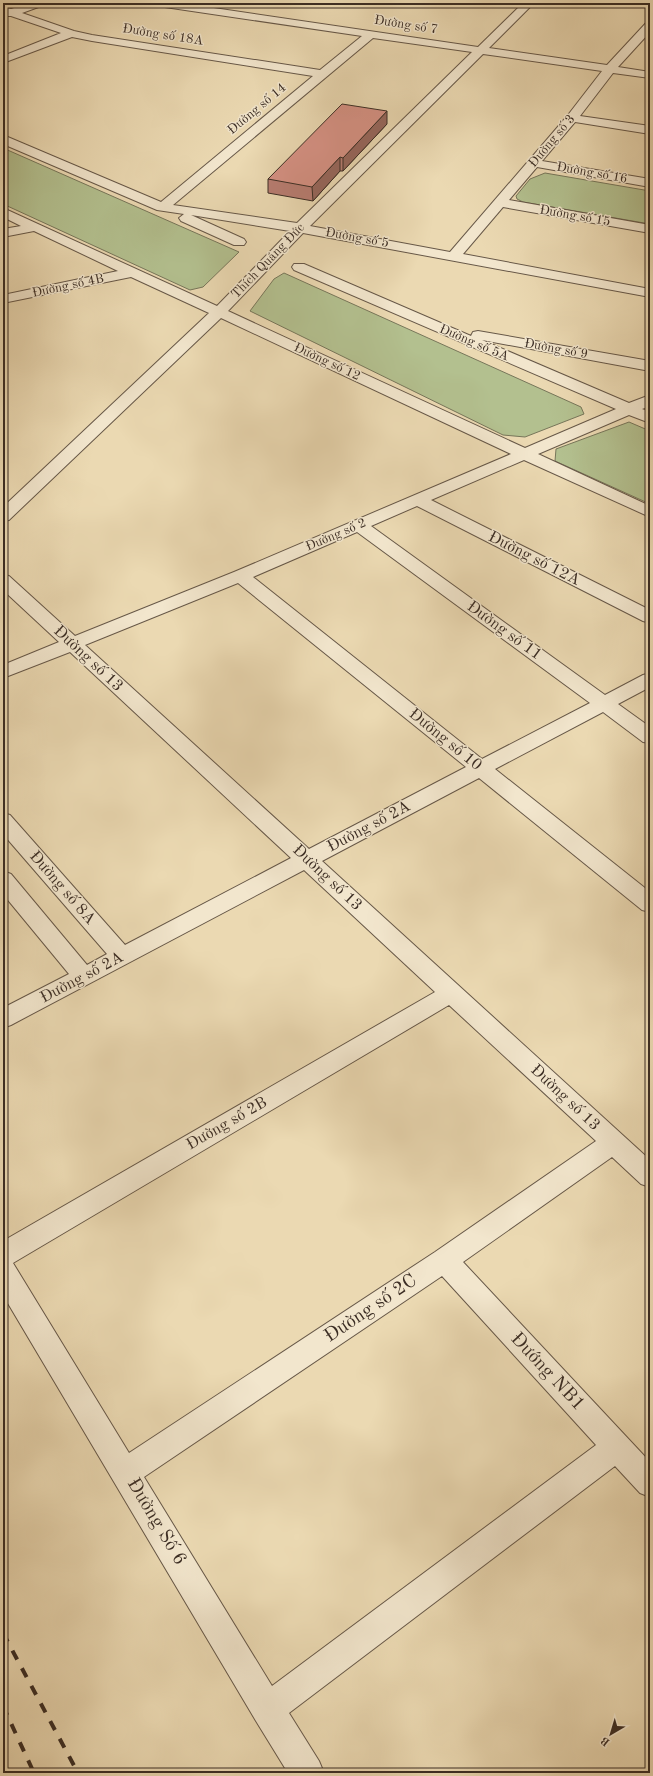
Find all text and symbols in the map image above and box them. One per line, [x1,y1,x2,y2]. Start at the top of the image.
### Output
street label: Đường số 7 [373,14,439,36]
street label: Đường số 18A [122,22,204,48]
street label: Đường số 14 [225,81,289,137]
street label: Đường số 3 [526,112,578,170]
street label: Đường số 16 [555,160,629,186]
street label: Đường số 15 [538,203,612,229]
street label: Thích Quảng Đức [229,221,307,301]
street label: Đường số 5 [324,226,390,250]
street label: Đường số 4B [31,272,105,300]
street label: Đường số 5A [437,323,511,364]
street label: Đường số 9 [523,337,589,361]
street label: Đường số 12 [292,341,362,383]
street label: Đường số 2 [304,516,368,554]
street label: Đường số 12A [486,527,583,589]
street label: Đường số 11 [464,597,546,663]
street label: Đường số 13 [50,622,127,695]
street label: Đường số 10 [406,704,486,774]
street label: Đường số 2A [324,797,413,856]
street label: Đường số 13 [289,841,366,914]
street label: Đường số 8A [26,847,100,928]
street label: Đường số 2A [37,948,126,1007]
street label: Đường số 13 [527,1061,604,1134]
street label: Đường số 2B [183,1093,270,1153]
street label: Đường số 2C [321,1270,421,1347]
street label: Đướng NB1 [506,1329,588,1415]
street label: Đường Số 6 [123,1475,190,1569]
north arrow [591,1714,631,1754]
text: B [599,1734,612,1747]

